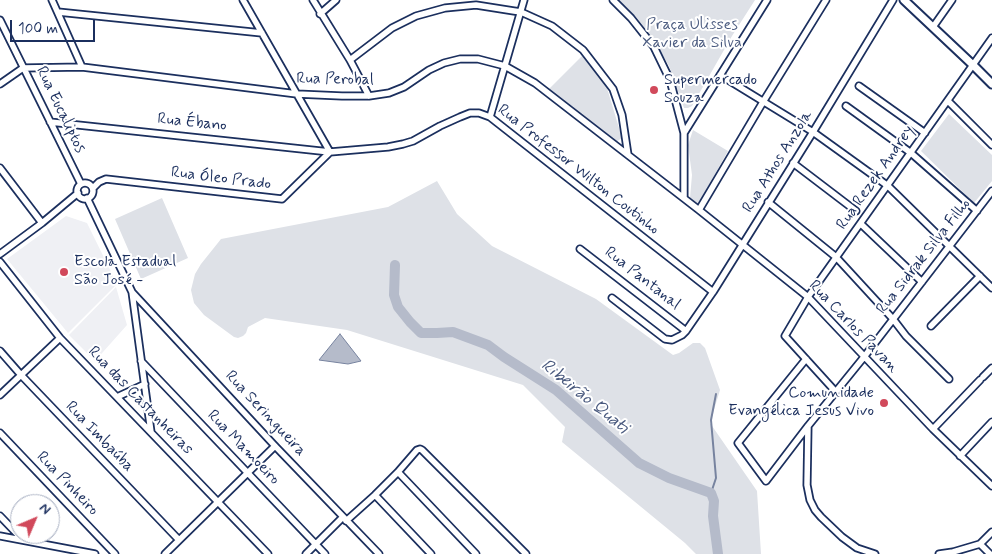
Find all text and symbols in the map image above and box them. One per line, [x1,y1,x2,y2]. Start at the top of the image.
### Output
scale bar [12,10,98,42]
park label: Praça Ulisses Xavier da Silva [642,16,742,54]
text: 100 m [18,19,58,39]
street label: Rua Eucaliptos [31,64,89,156]
street label: Rua Perobal [296,70,374,90]
place label: Supermercado Souza [664,71,757,109]
marker: Supermercado Souza [648,84,660,96]
street label: Rua Professor Wilton Coutinho [493,101,663,239]
street label: Rua Athos Anzola [739,107,817,217]
street label: Rua Ébano [156,110,228,136]
street label: Rua Rezek Andrey [833,122,919,234]
street label: Rua Óleo Prado [170,163,272,195]
street label: Rua Sidrak Silva Filho [873,195,975,319]
street label: Rua Pantanal [600,243,684,315]
place label: Escola Estadual São José - [74,253,176,291]
marker: Escola Estadual São José - [58,266,70,278]
street label: Rua Carlos Pavan [804,277,902,377]
street label: Rua das Castanheiras [83,343,197,459]
water label: Ribeirão Quati [536,355,632,439]
street label: Rua Seringueira [220,367,310,461]
place label: Comunidade Evangélica Jesus Vivo [728,384,874,422]
marker: Comunidade Evangélica Jesus Vivo [878,397,890,409]
street label: Rua Imbaúba [61,398,137,476]
street label: Rua Mamoeiro [203,407,283,489]
street label: Rua Pinheiro [32,448,102,520]
north arrow [10,494,60,544]
text: N [35,499,55,519]

